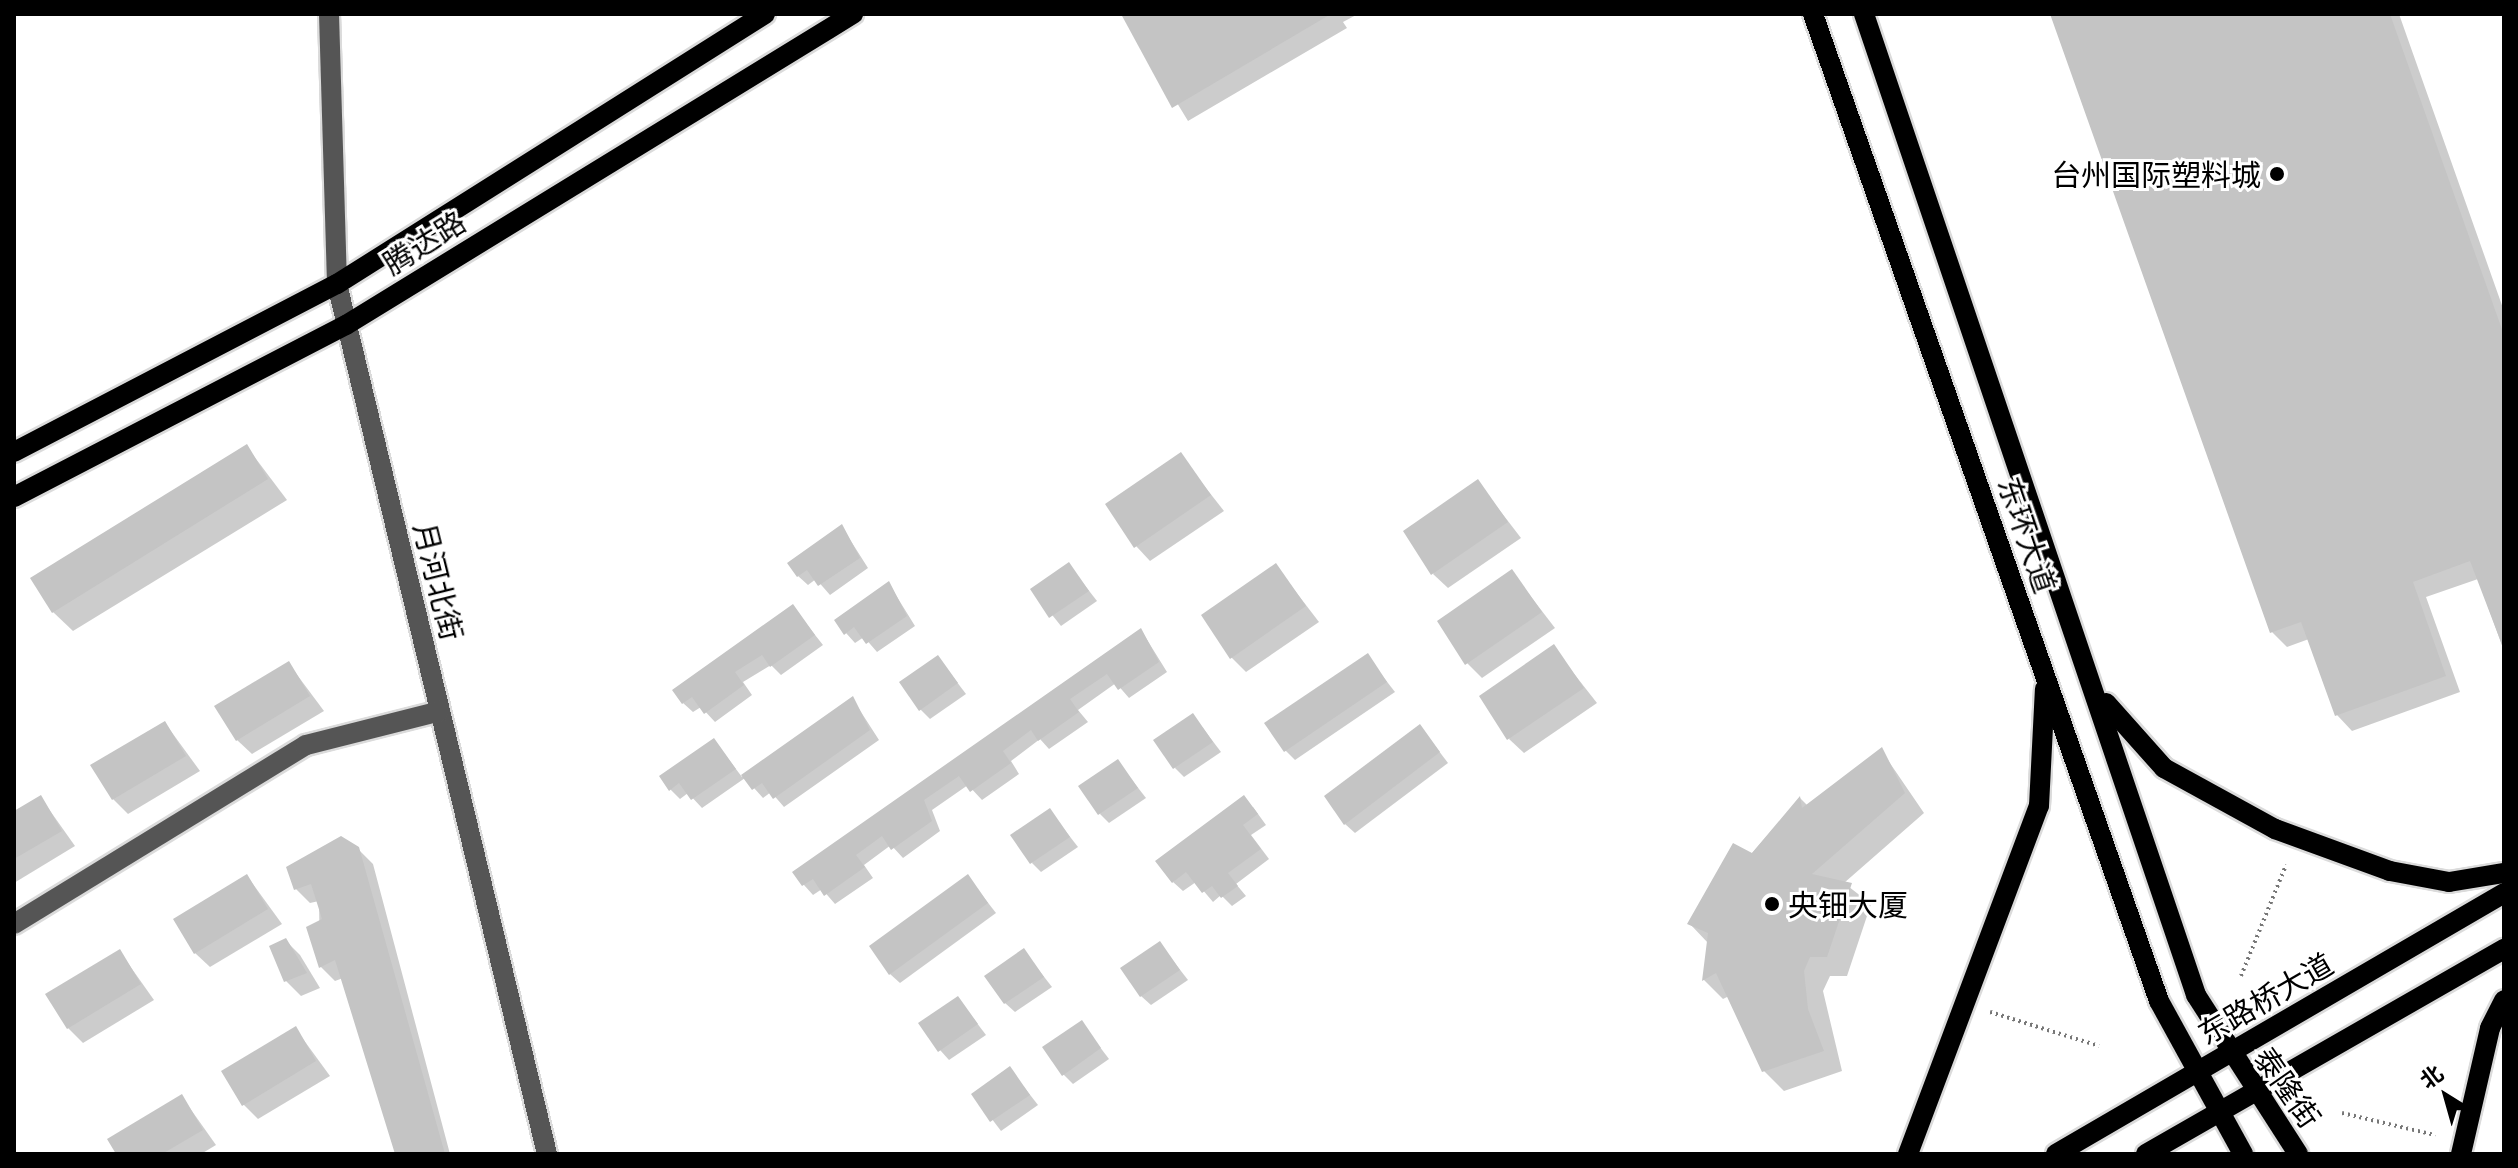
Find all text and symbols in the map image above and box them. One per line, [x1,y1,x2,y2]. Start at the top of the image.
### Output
place label: 台州国际塑料城 [2051,156,2261,192]
marker: 台州国际塑料城 [2268,165,2286,183]
street label: 腾达路 [376,203,472,281]
street label: 东环大道 [1991,472,2065,598]
street label: 月河北街 [407,518,471,644]
place label: 央钿大厦 [1788,886,1908,922]
marker: 央钿大厦 [1763,895,1781,913]
street label: 东路桥大道 [2191,945,2339,1051]
street label: 泰隆街 [2247,1040,2329,1134]
north arrow [2406,1056,2486,1136]
text: 北 [2414,1059,2448,1094]

